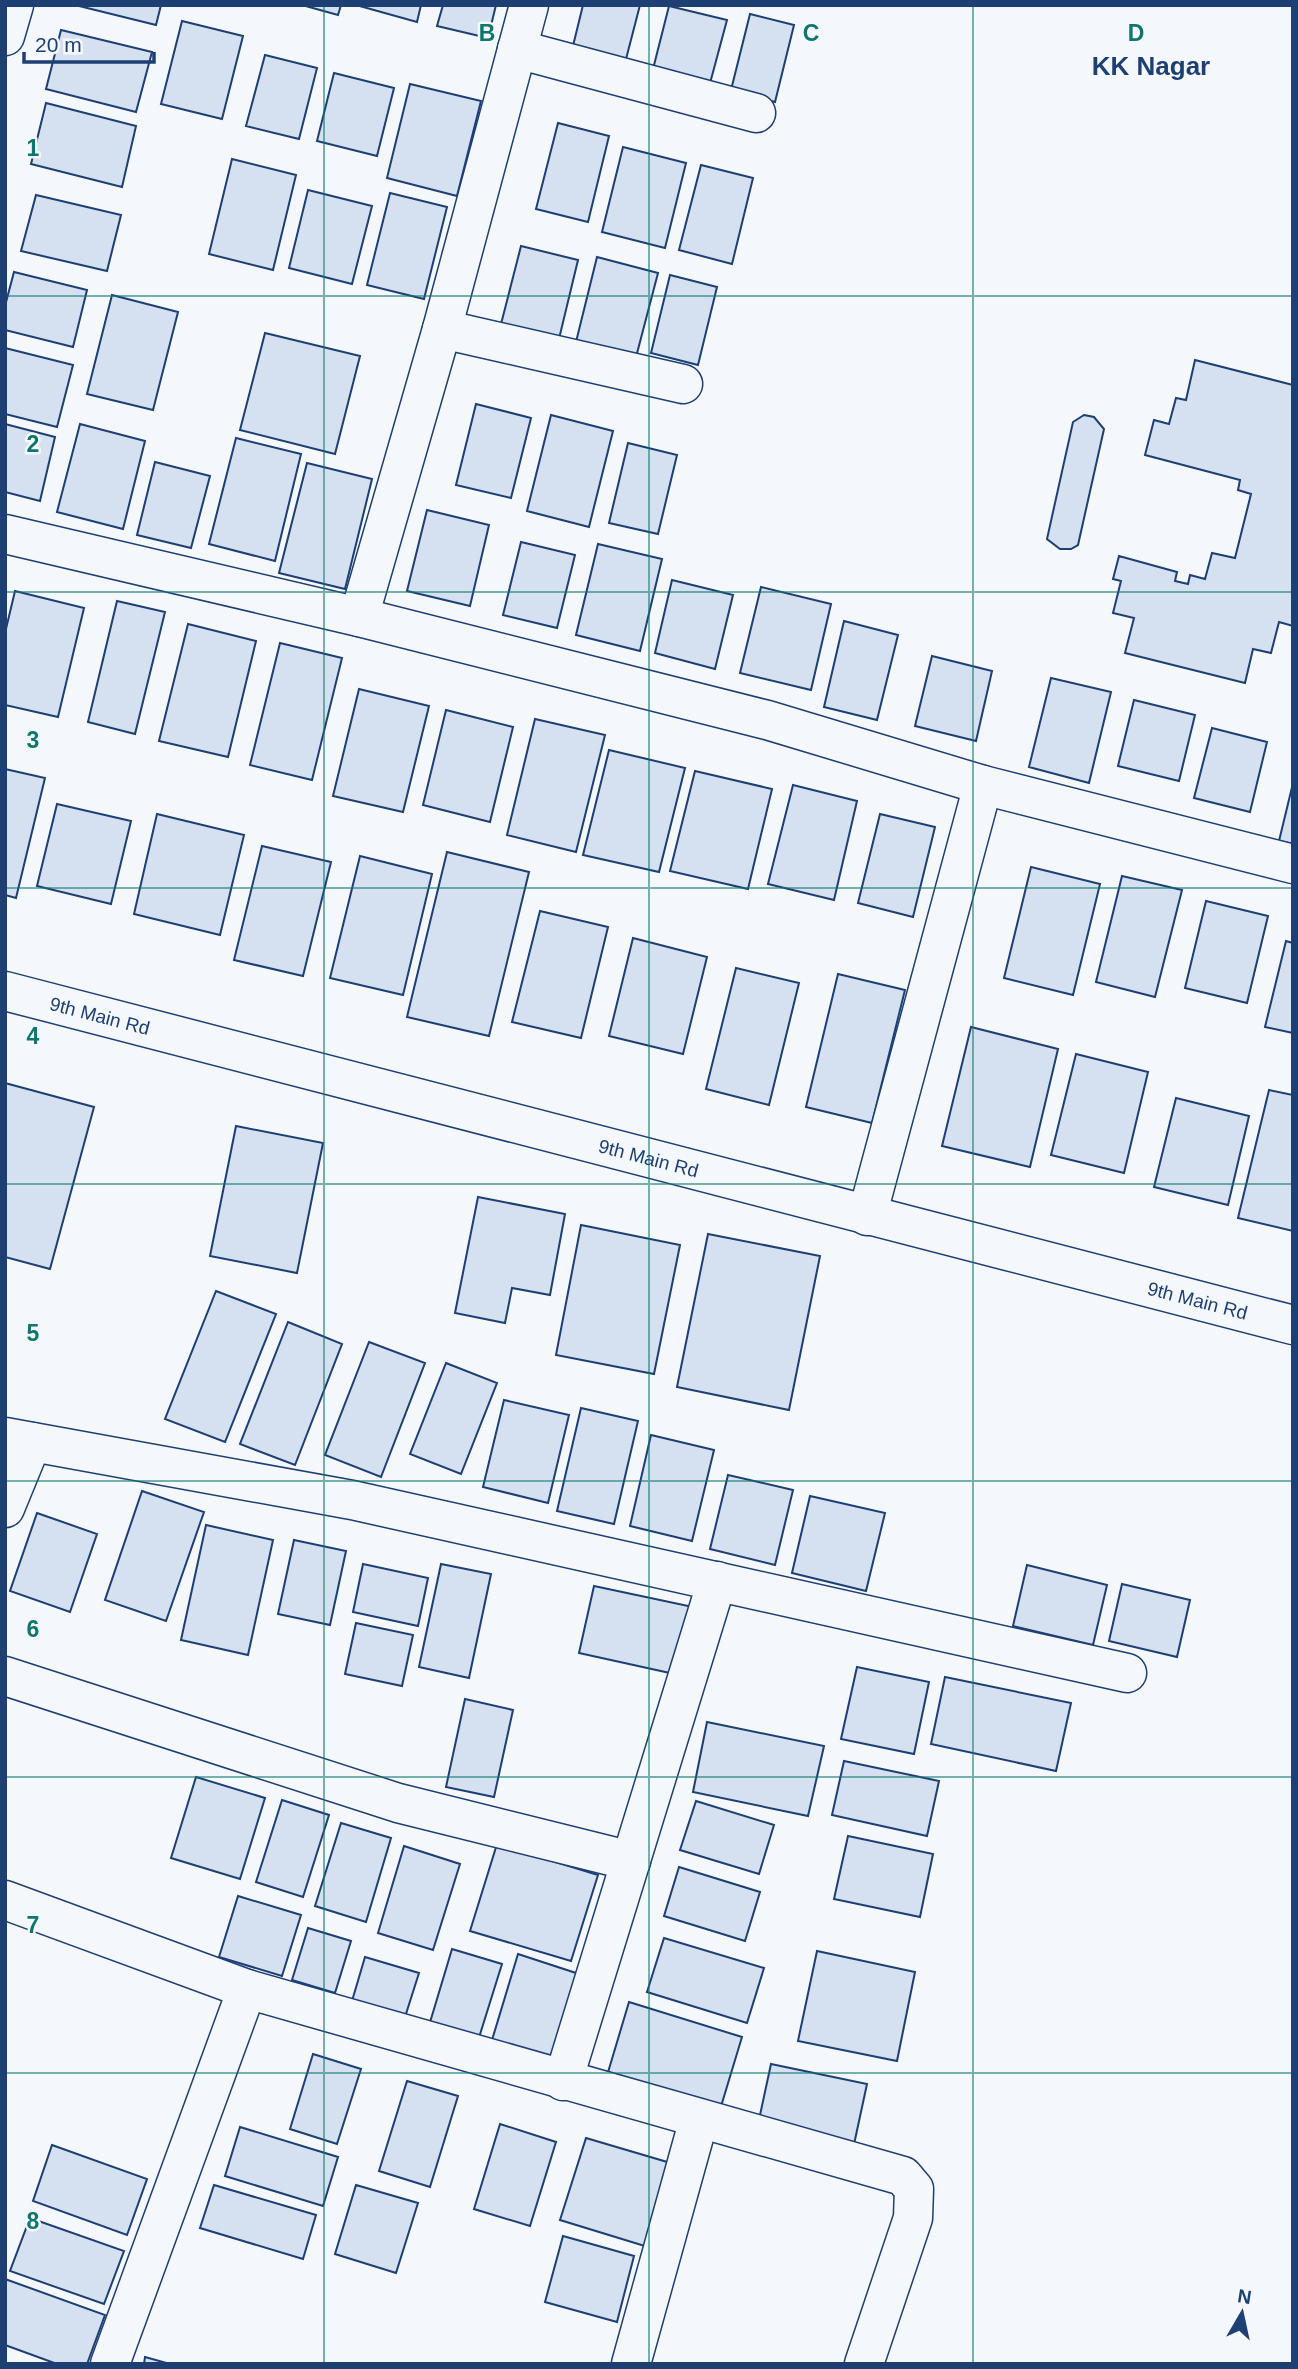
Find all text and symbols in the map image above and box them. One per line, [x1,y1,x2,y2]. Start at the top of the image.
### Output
text: B [479,20,495,46]
text: C [803,20,819,46]
text: D [1128,20,1144,46]
scale bar [24,21,154,65]
text: 20 m [35,33,82,56]
district label: KK Nagar [1092,51,1210,81]
text: 1 [27,135,40,161]
text: 2 [27,431,39,457]
text: 3 [27,727,39,753]
street label: 9th Main Rd [48,993,152,1039]
text: 4 [27,1023,40,1049]
street label: 9th Main Rd [596,1135,701,1181]
street label: 9th Main Rd [1145,1277,1250,1323]
text: 5 [27,1320,40,1346]
text: 6 [27,1616,39,1642]
text: 7 [27,1912,39,1938]
text: 8 [27,2208,40,2234]
north arrow [1207,2278,1277,2348]
text: N [1236,2285,1253,2308]

